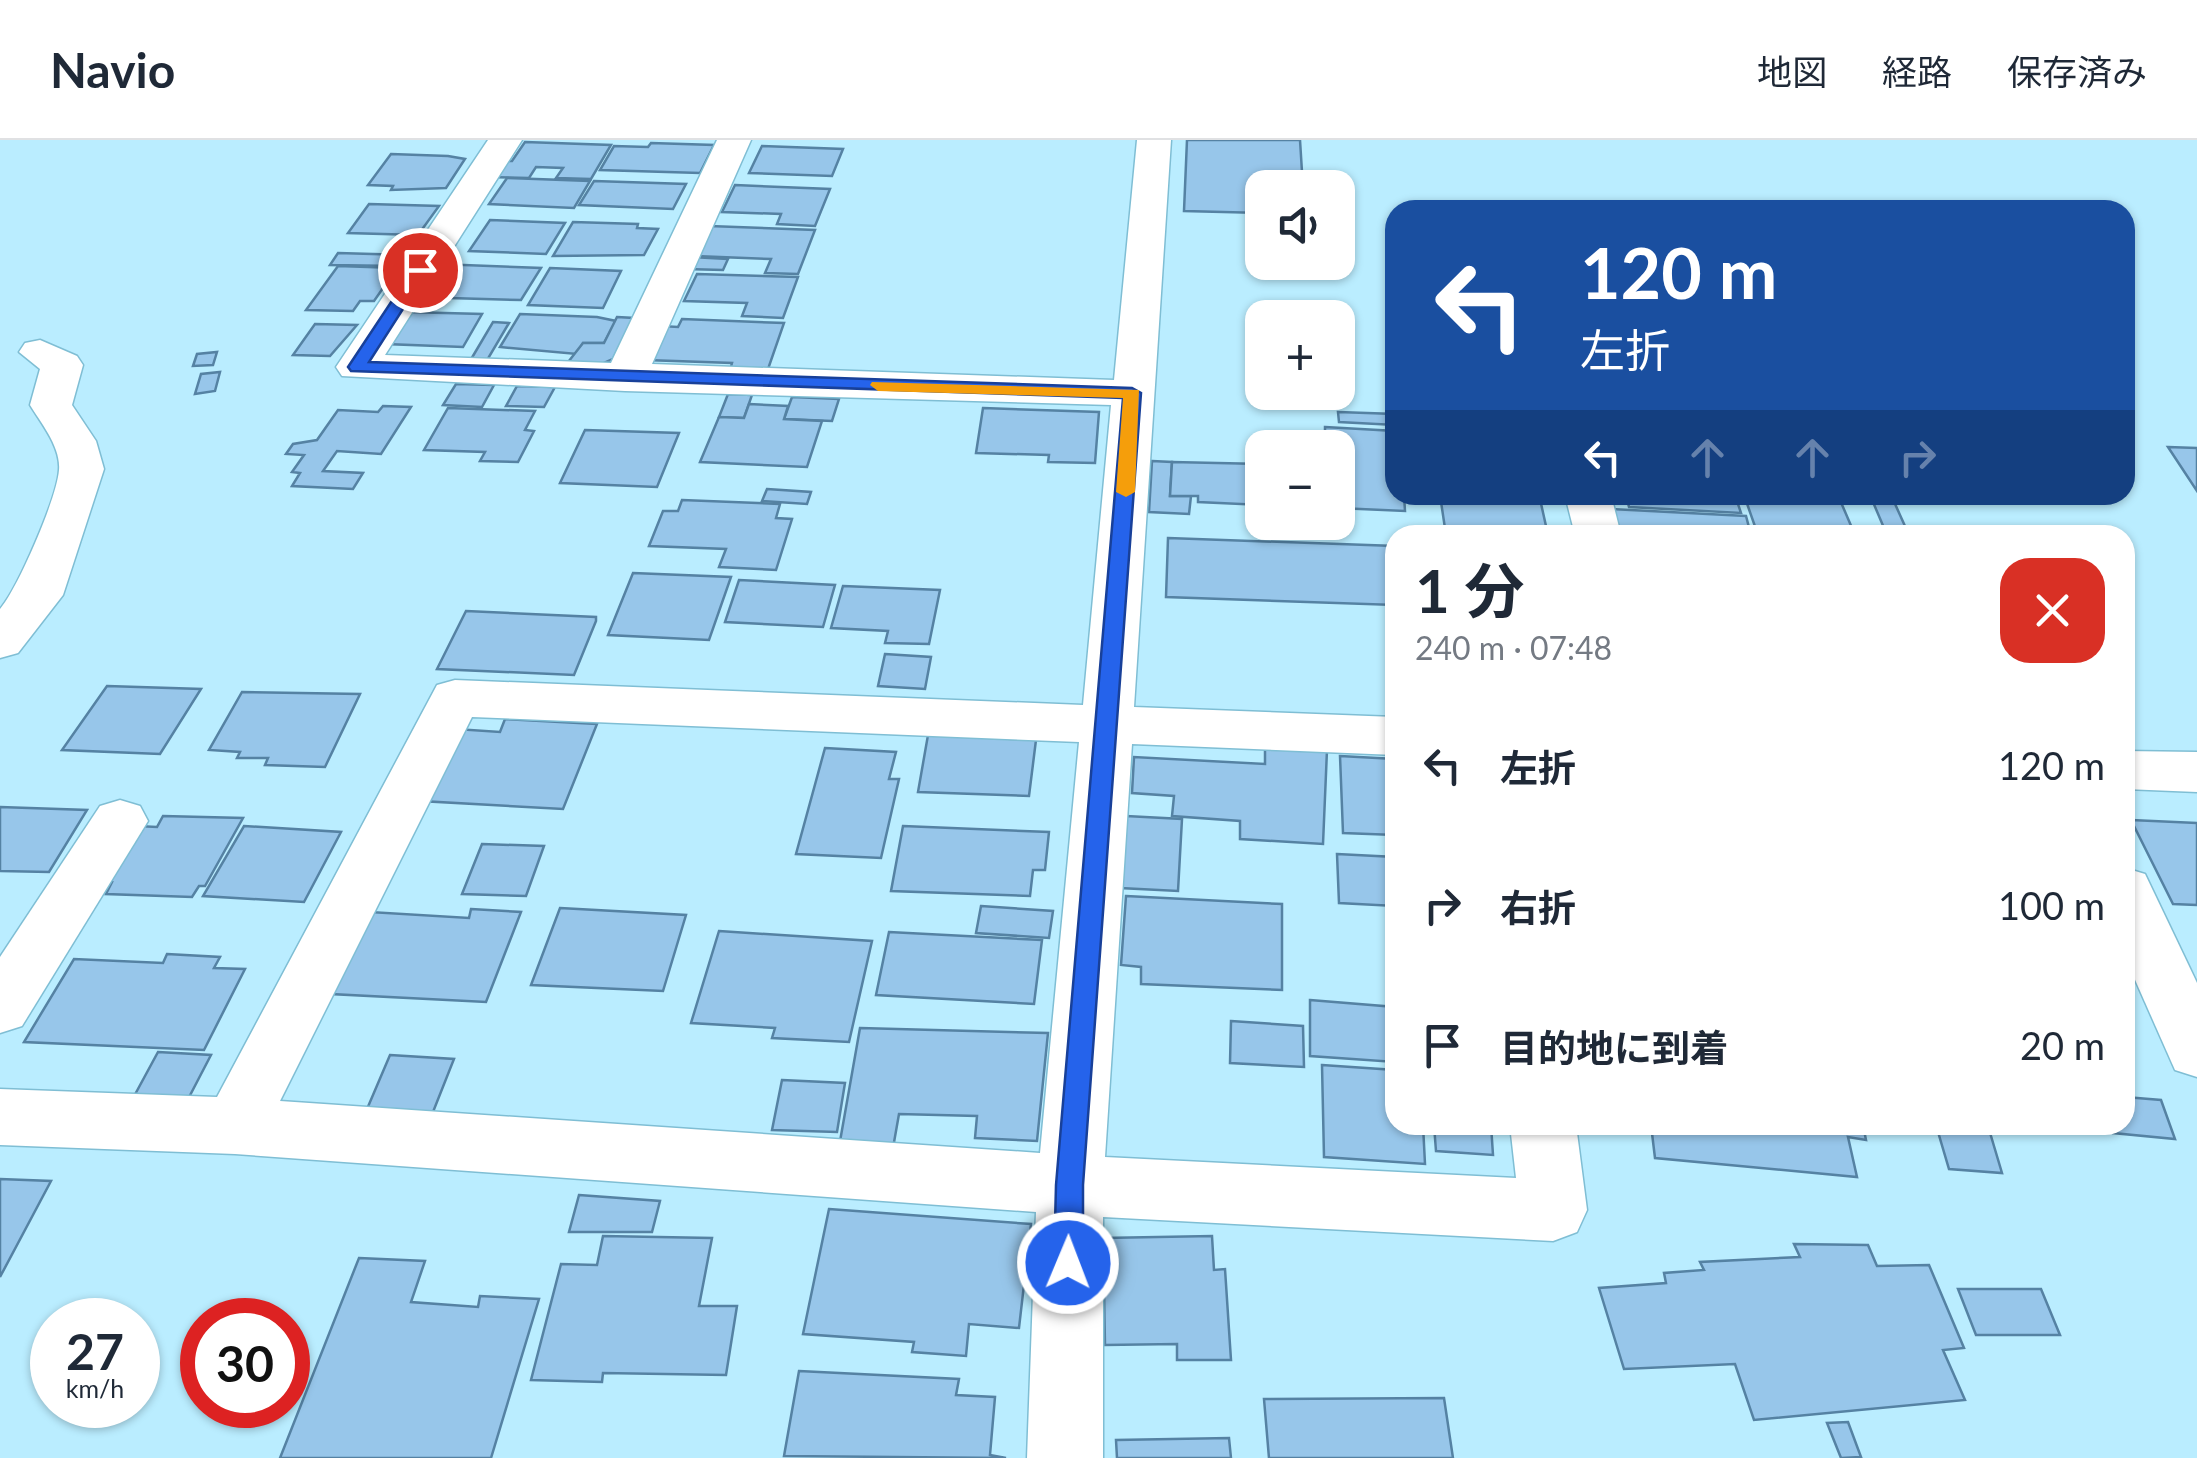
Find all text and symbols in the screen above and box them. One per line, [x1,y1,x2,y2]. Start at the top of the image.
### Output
text: Navio [50,41,175,98]
text: 地図 [1757,50,1827,92]
text: 経路 [1882,50,1952,92]
text: 保存済み [2007,50,2147,92]
map controls [1245,170,1355,540]
button: sound [1245,170,1355,280]
pin [378,228,463,313]
text: 120 m [1580,230,1777,314]
icon: left [1415,240,1545,370]
icon: arrive [393,243,448,298]
button: + [1245,300,1355,410]
text: 左折 [1580,323,1670,377]
button: − [1245,430,1355,540]
icon: left [1575,430,1630,485]
icon: ahead [1680,430,1735,485]
icon: ahead [1785,430,1840,485]
icon: right [1890,430,1945,485]
text: 1 分 [1415,554,1524,626]
button: close [2000,558,2105,663]
text: 240 m · 07:48 [1415,628,1612,667]
icon: left [1415,738,1470,793]
text: 120 m [1998,742,2105,788]
text: 左折 [1500,744,1576,790]
icon: right [1415,878,1470,933]
text: 100 m [1998,882,2105,928]
text: 右折 [1500,884,1576,930]
icon: arrive [1415,1018,1470,1073]
text: 20 m [2020,1022,2105,1068]
text: 目的地に到着 [1500,1024,1728,1070]
position arrow [1016,1211,1120,1315]
speed limit sign: 30 [180,1298,310,1428]
text: 27 [66,1321,124,1381]
text: km/h [66,1373,124,1403]

